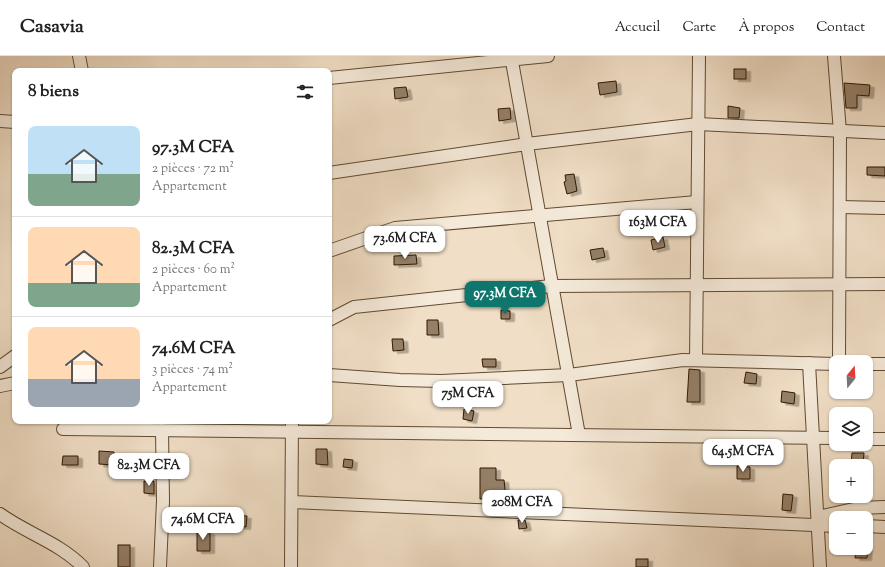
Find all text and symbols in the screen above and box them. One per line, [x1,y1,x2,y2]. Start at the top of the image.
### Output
text: Casavia [20,14,84,41]
text: Accueil [615,18,660,38]
text: Carte [682,18,716,38]
text: À propos [738,18,794,38]
text: Contact [816,18,865,38]
text: 8 biens [28,80,79,104]
icon: filters [294,81,316,103]
text: 97.3M CFA [152,136,234,160]
icon: home [60,142,108,190]
text: 2 pièces · 72 m² [152,160,234,178]
text: Appartement [152,178,227,196]
pin: 163M CFA [617,210,699,244]
text: 163M CFA [629,214,687,232]
pin: 73.6M CFA [359,226,451,260]
text: 73.6M CFA [373,230,437,248]
text: 82.3M CFA [152,237,235,261]
icon: home [60,243,108,291]
text: 2 pièces · 60 m² [152,261,235,279]
text: Appartement [152,279,227,297]
pin: 97.3M CFA [459,281,551,315]
text: 97.3M CFA [474,285,536,303]
text: 74.6M CFA [152,337,236,361]
icon: home [60,343,108,391]
north arrow [829,355,873,399]
map controls [829,355,873,555]
text: 3 pièces · 74 m² [152,361,233,379]
text: Appartement [152,379,227,397]
pin: 75M CFA [431,381,505,415]
text: 75M CFA [441,385,495,403]
button: layers [829,407,873,451]
pin: 64.5M CFA [697,439,789,473]
text: 64.5M CFA [712,443,774,461]
pin: 82.3M CFA [103,453,195,487]
text: 82.3M CFA [117,457,181,475]
button: + [829,459,873,503]
pin: 208M CFA [481,490,563,524]
text: 208M CFA [491,494,553,512]
pin: 74.6M CFA [157,507,249,541]
text: 74.6M CFA [171,511,235,529]
button: − [829,511,873,555]

